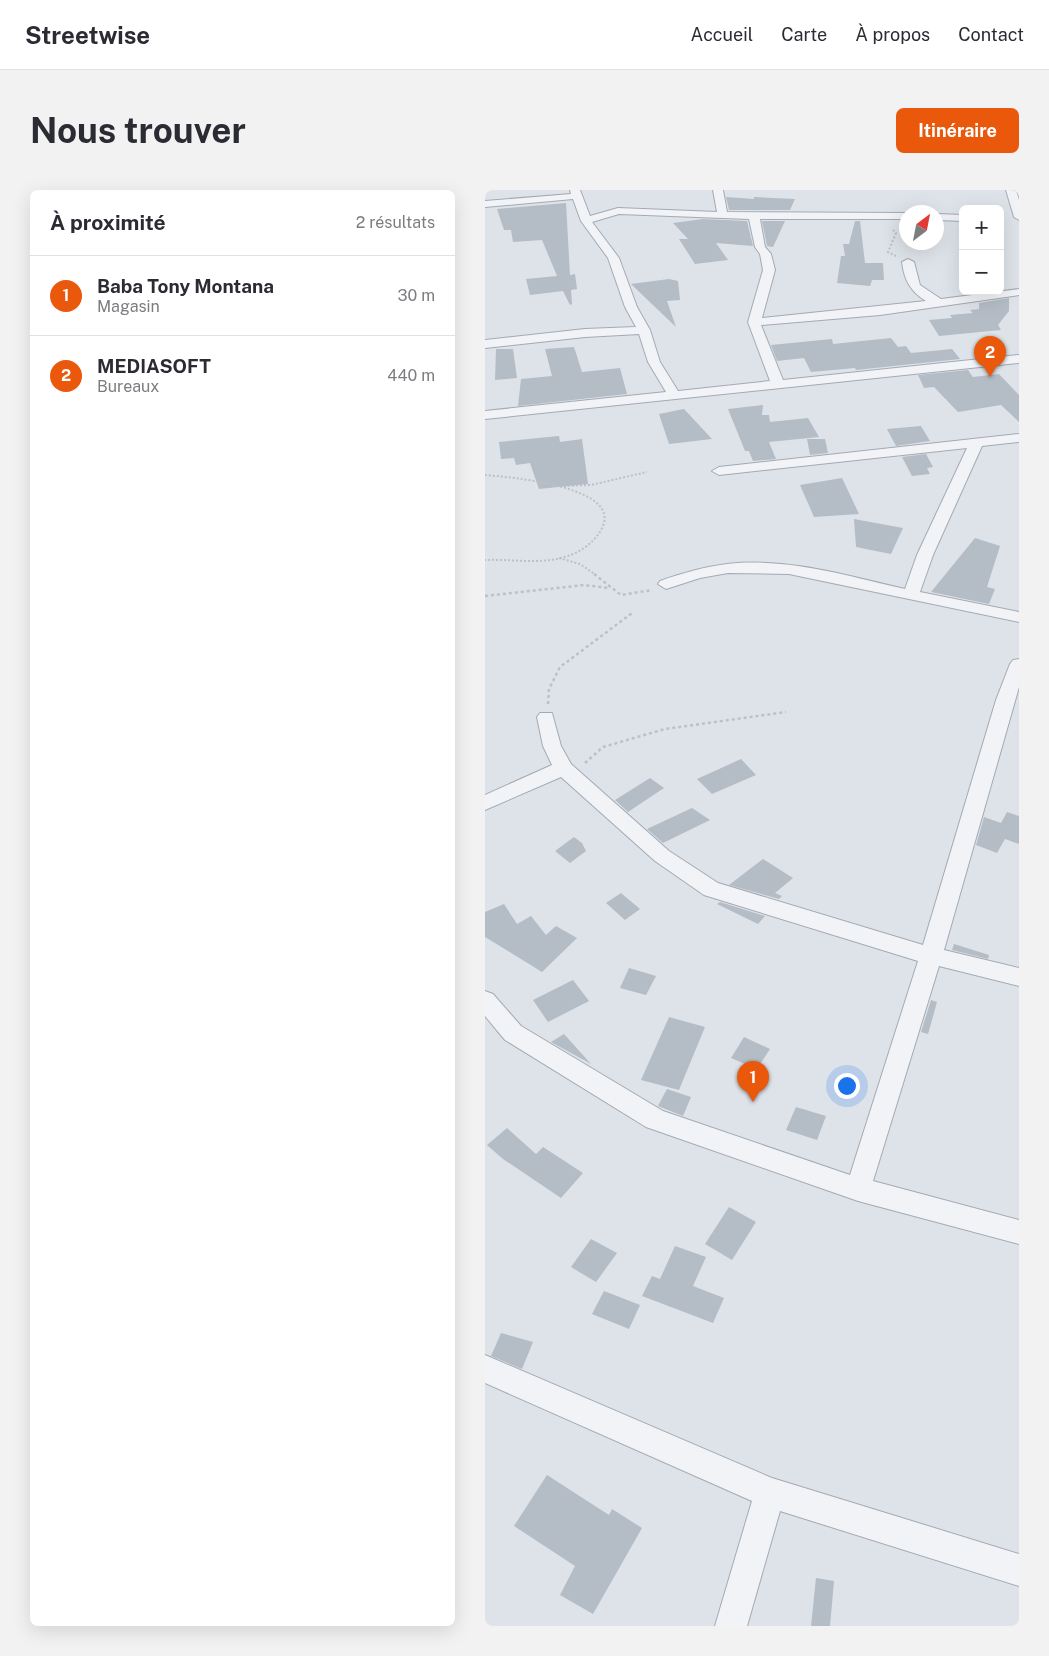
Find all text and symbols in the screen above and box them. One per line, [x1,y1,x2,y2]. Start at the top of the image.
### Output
text: Streetwise [25,21,150,49]
text: Accueil [691,24,753,45]
text: Carte [781,24,827,45]
text: À propos [855,24,930,45]
text: Contact [958,24,1024,45]
button: Itinéraire [896,108,1019,153]
text: Nous trouver [30,110,246,151]
north arrow [899,205,944,250]
map controls [959,205,1004,295]
button: + [959,205,1004,250]
text: À proximité [50,210,166,235]
text: 2 résultats [356,213,435,232]
button: − [959,250,1004,295]
text: Baba Tony Montana [97,275,274,297]
text: 1 [63,286,69,305]
text: 30 m [398,286,435,305]
text: Magasin [97,297,160,316]
pin: 2 [974,336,1006,377]
text: MEDIASOFT [97,355,211,377]
text: 2 [61,366,71,385]
text: 440 m [387,366,435,385]
text: Bureaux [97,377,159,396]
pin: 1 [737,1061,769,1102]
your location [834,1073,860,1099]

